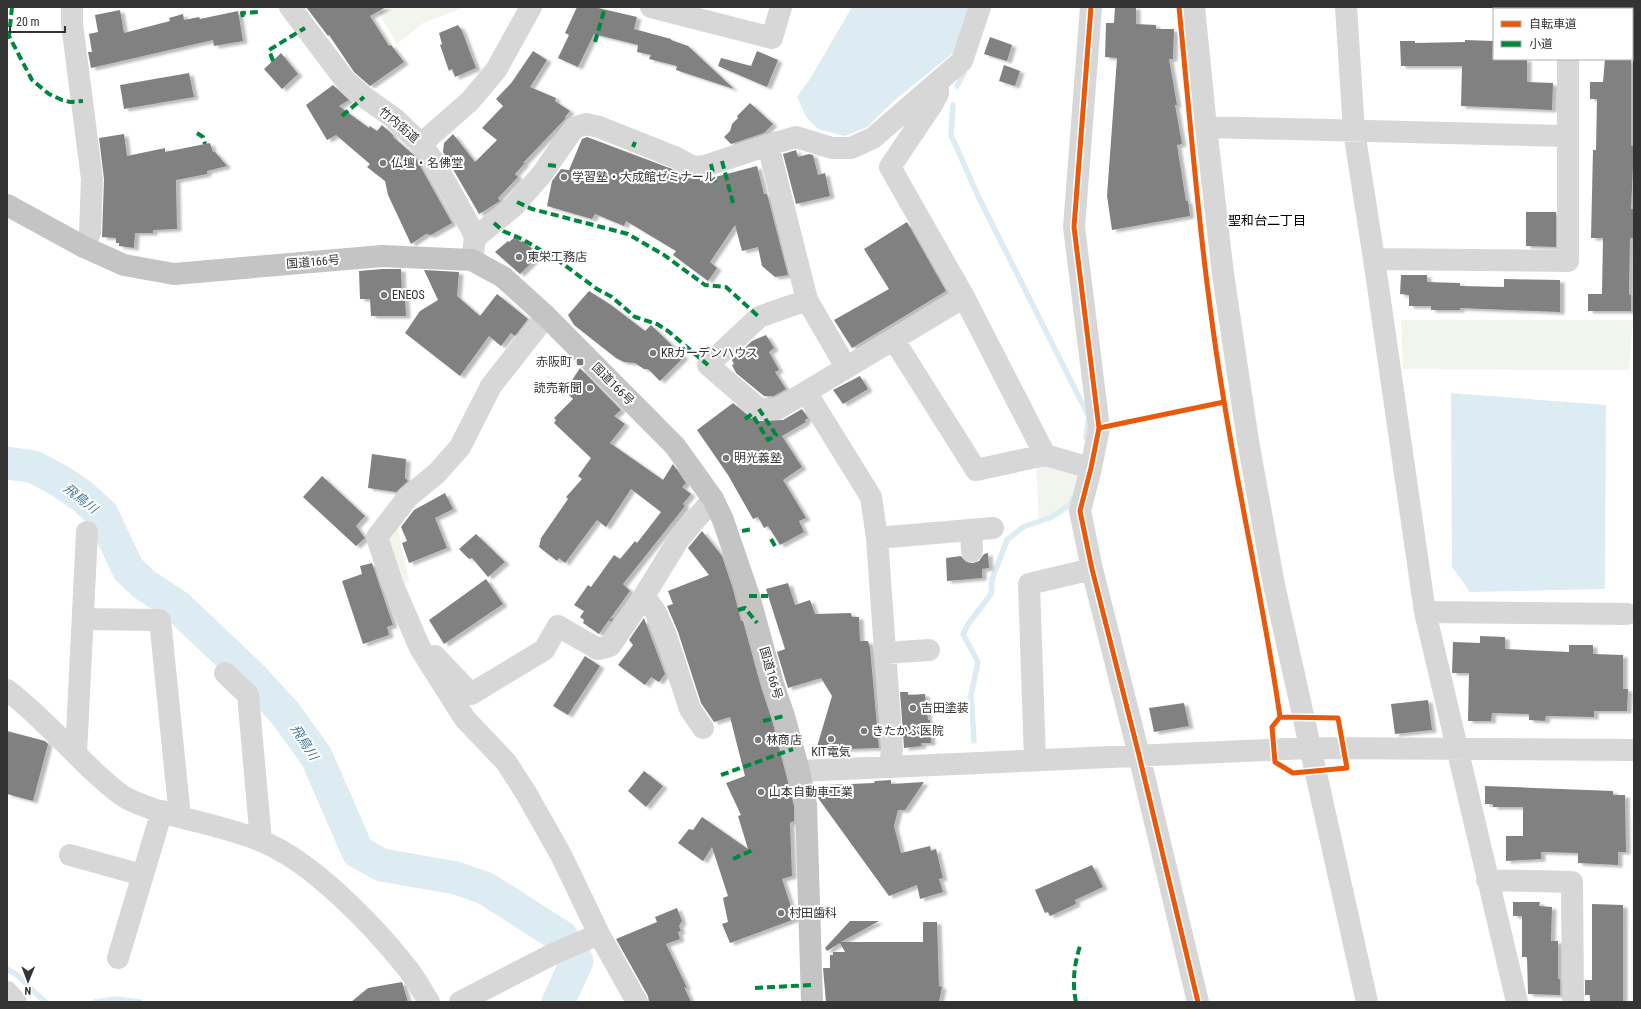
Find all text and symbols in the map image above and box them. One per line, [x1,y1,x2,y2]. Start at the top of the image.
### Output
scale bar [10,8,65,34]
legend [1493,8,1633,60]
text: 20 m [16,15,40,29]
text: 自転車道 [1529,17,1577,31]
text: 小道 [1529,37,1553,51]
street label: 竹内街道 [376,104,422,146]
place label: 仏壇・名佛堂 [391,156,463,170]
marker: 仏壇・名佛堂 [378,158,388,168]
place label: 学習塾・大成館ゼミナール [572,170,716,184]
marker: 学習塾・大成館ゼミナール [559,172,569,182]
district label: 聖和台二丁目 [1228,213,1306,228]
place label: 東栄工務店 [527,250,587,264]
marker: 東栄工務店 [514,252,524,262]
street label: 国道166号 [286,253,340,271]
place label: ENEOS [392,288,425,302]
marker: ENEOS [379,290,389,300]
place label: KRガーデンハウス [661,346,758,360]
marker: KRガーデンハウス [648,348,658,358]
place label: 赤阪町 [536,355,572,369]
marker: 赤阪町 [575,357,585,367]
street label: 国道166号 [589,360,637,408]
place label: 読売新聞 [534,381,582,395]
marker: 読売新聞 [585,383,595,393]
place label: 明光義塾 [734,451,782,465]
marker: 明光義塾 [721,453,731,463]
water label: 飛鳥川 [61,480,102,518]
street label: 国道166号 [757,645,785,701]
place label: 吉田塗装 [921,701,969,715]
marker: 吉田塗装 [908,703,918,713]
water label: 飛鳥川 [288,722,323,764]
place label: きたかぶ医院 [872,724,944,738]
marker: きたかぶ医院 [859,726,869,736]
place label: 林商店 [766,733,802,747]
marker: KIT電気 [826,734,836,744]
marker: 林商店 [753,735,763,745]
place label: KIT電気 [811,745,851,759]
place label: 山本自動車工業 [769,785,853,799]
marker: 山本自動車工業 [756,787,766,797]
place label: 村田歯科 [789,906,837,920]
marker: 村田歯科 [776,908,786,918]
north arrow [8,961,48,1001]
text: N [24,984,31,997]

